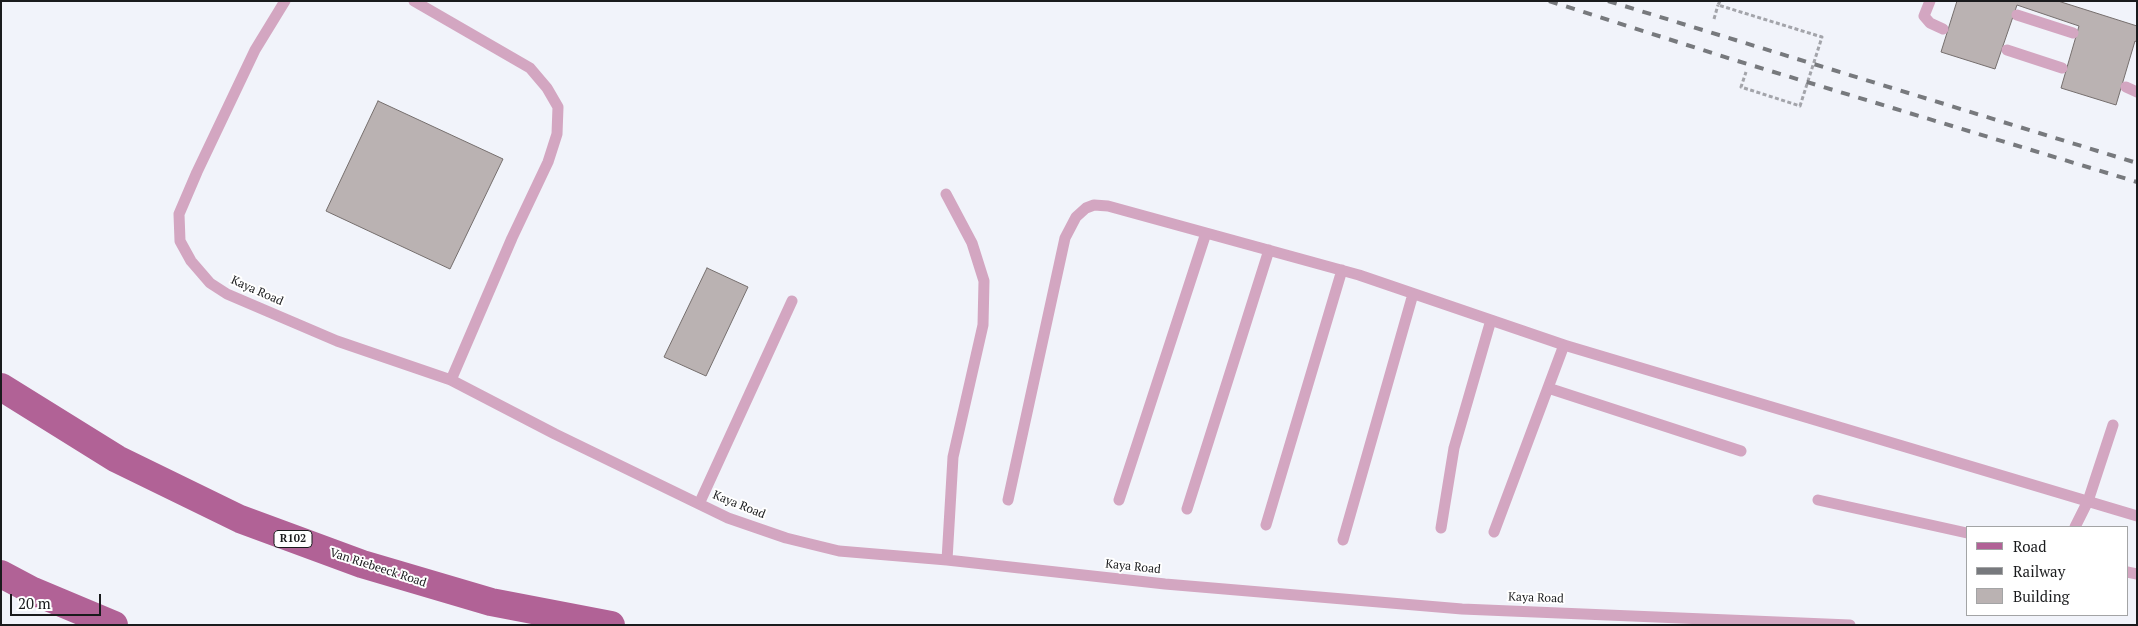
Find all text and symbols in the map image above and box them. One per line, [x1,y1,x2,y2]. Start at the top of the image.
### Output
street label: Kaya Road [229,273,285,309]
street label: Kaya Road [711,488,767,522]
legend [1966,526,2128,616]
road number: R102 [274,530,312,548]
text: Road [2013,536,2046,556]
street label: Van Riebeeck Road [328,546,428,590]
street label: Kaya Road [1105,557,1161,577]
text: Railway [2013,561,2065,581]
scale bar [12,584,104,616]
text: Building [2013,586,2070,606]
street label: Kaya Road [1508,590,1564,606]
text: 20 m [18,593,51,613]

